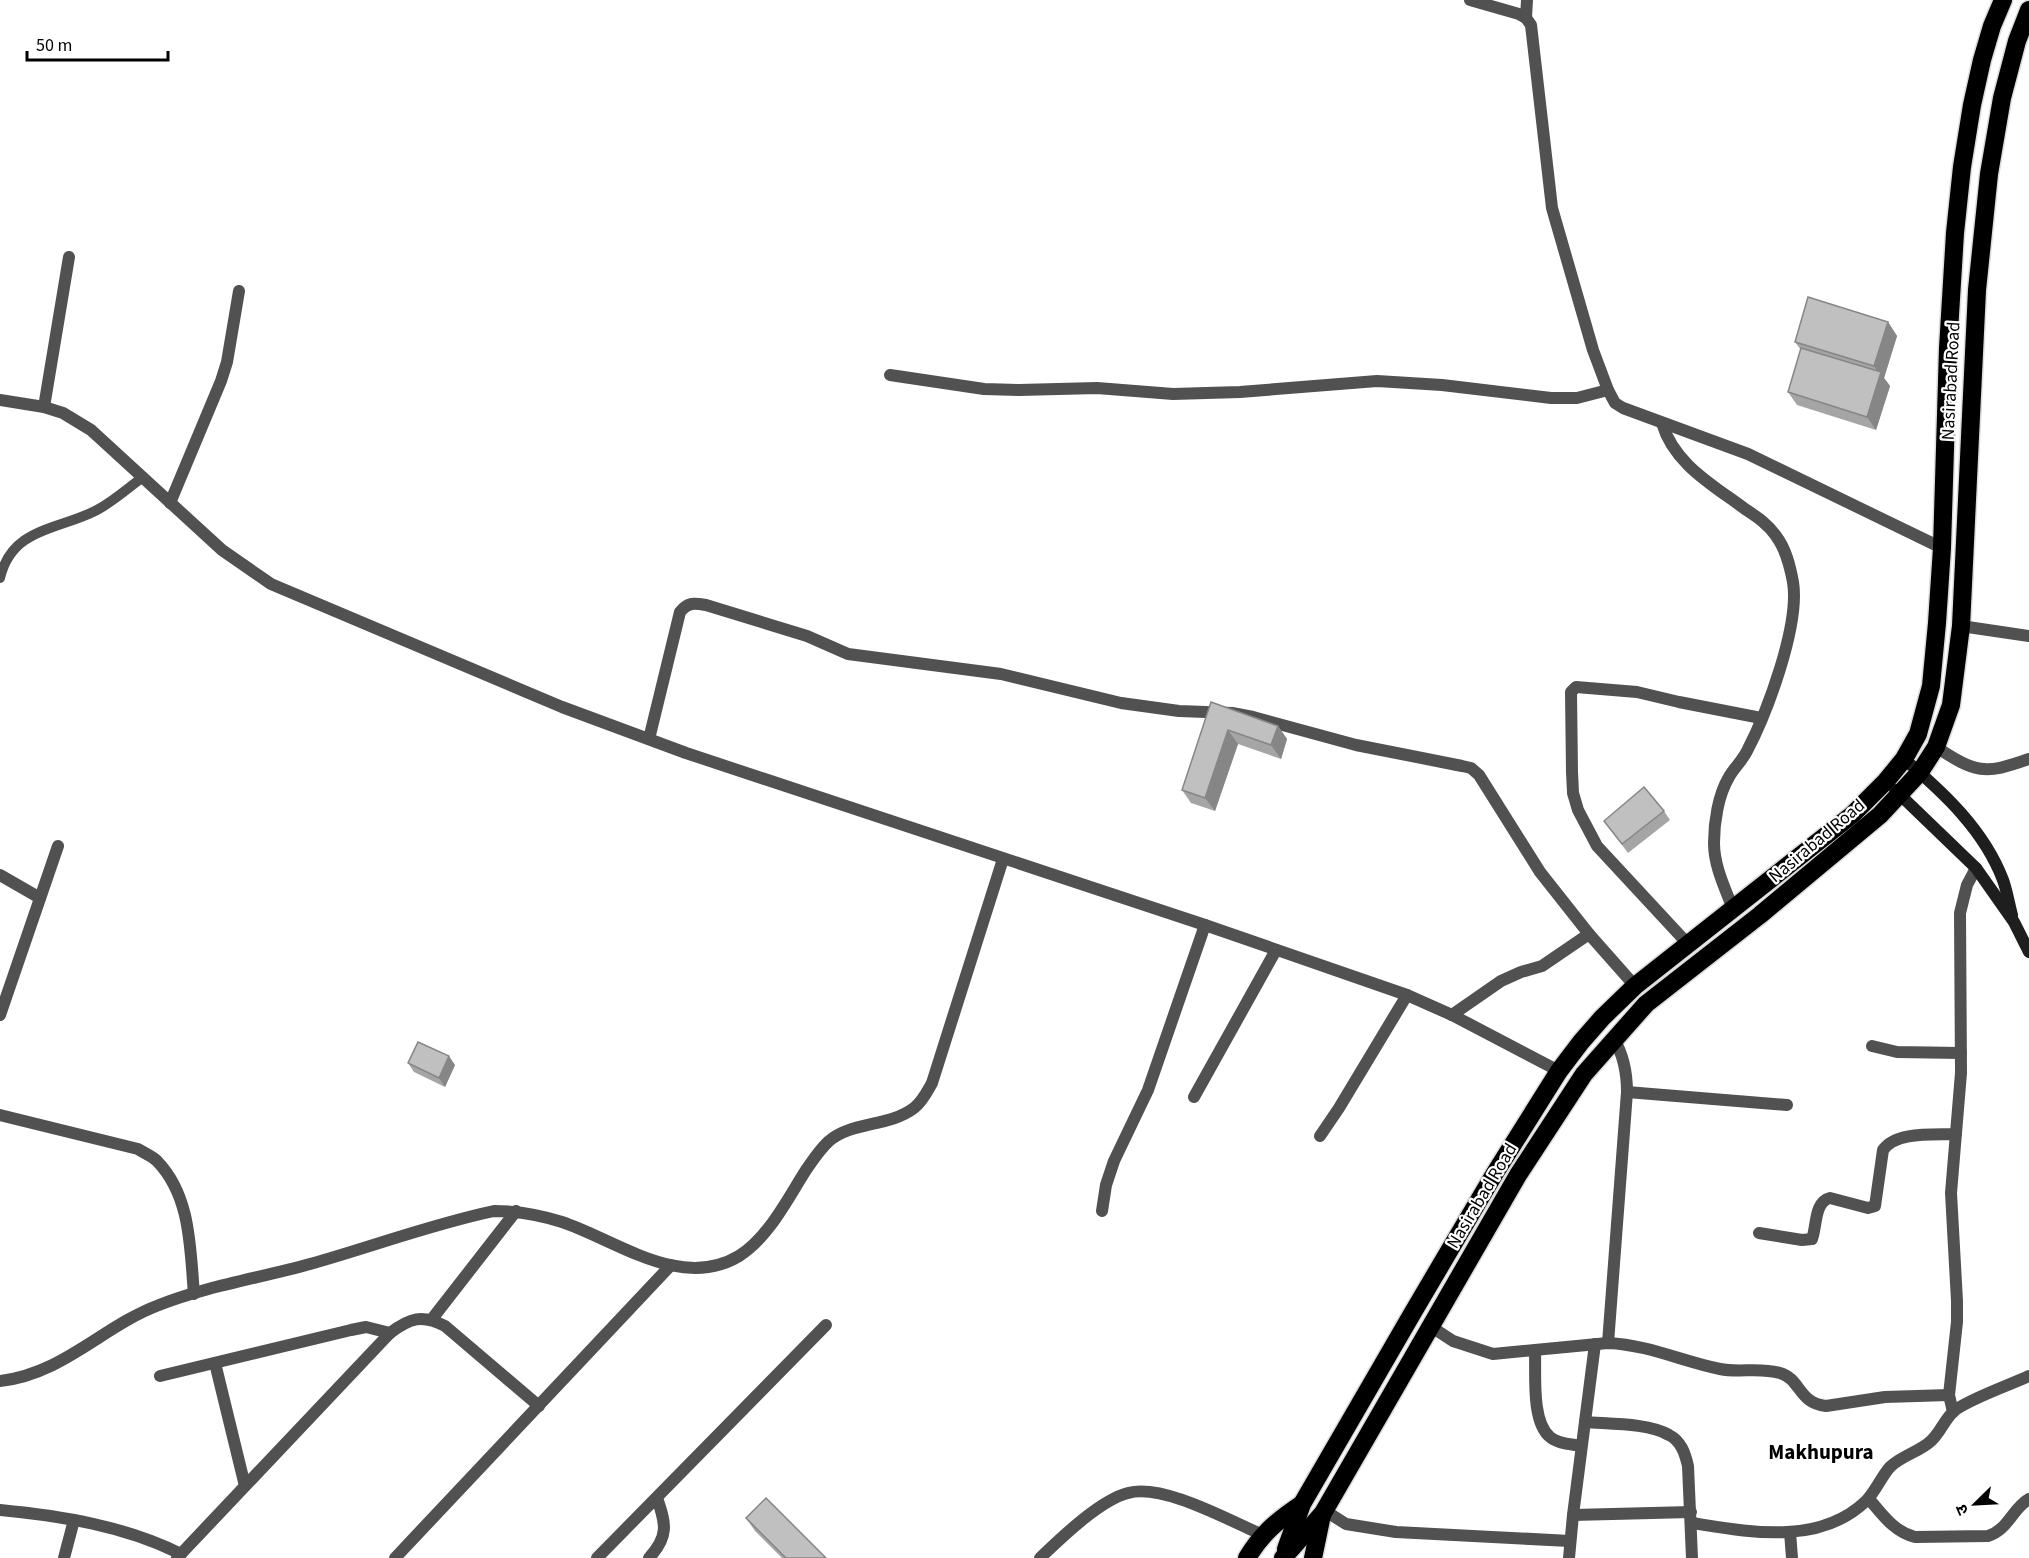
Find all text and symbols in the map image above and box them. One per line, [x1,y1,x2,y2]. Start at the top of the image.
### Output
scale bar [27,24,168,62]
text: 50 m [36,33,72,58]
street label: Nasirabad Road [1935,321,1967,441]
street label: Nasirabad Road [1764,793,1870,889]
street label: Nasirabad Road [1441,1139,1523,1253]
district label: Makhupura [1768,1437,1874,1467]
north arrow [1945,1474,2005,1534]
text: उ [1950,1500,1974,1518]

